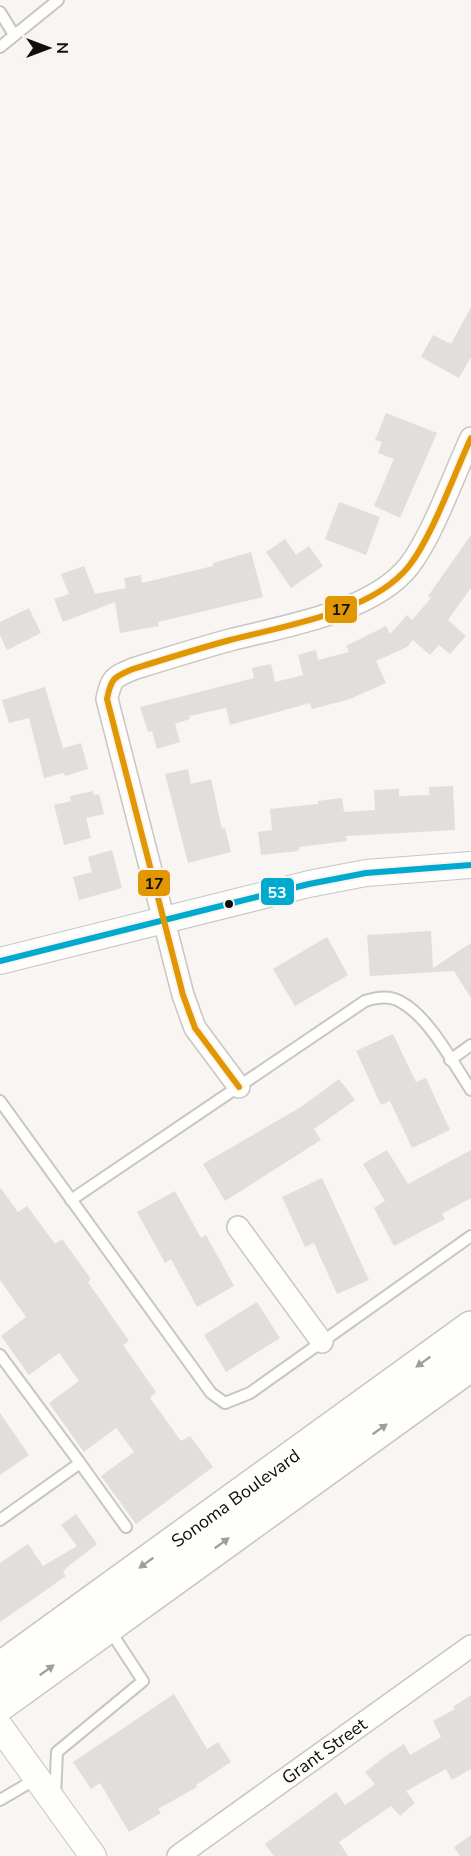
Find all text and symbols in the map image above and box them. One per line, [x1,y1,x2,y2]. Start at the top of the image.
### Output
north arrow [18,18,78,78]
text: N [51,42,73,54]
line badge: 17 [324,595,358,624]
text: 17 [331,599,351,621]
line badge: 17 [137,869,171,897]
text: 17 [144,873,164,895]
line badge: 53 [260,877,295,906]
text: 53 [267,882,287,904]
unlabelled marker [223,898,235,910]
one-way arrow [416,1356,432,1368]
one-way arrow [372,1423,388,1435]
street label: Sonoma Boulevard [167,1444,305,1553]
one-way arrow [214,1537,229,1549]
one-way arrow [139,1557,155,1569]
one-way arrow [39,1664,55,1676]
street label: Grant Street [277,1712,372,1790]

